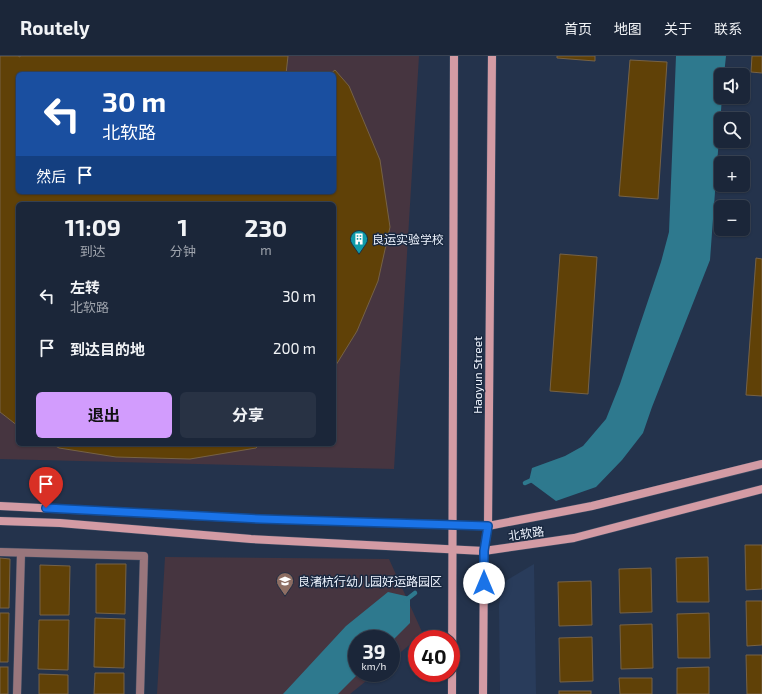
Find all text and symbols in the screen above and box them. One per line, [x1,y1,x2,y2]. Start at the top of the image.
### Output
text: Routely [20,16,90,39]
text: 首页 [564,20,592,37]
text: 地图 [614,20,642,37]
text: 关于 [664,20,692,37]
text: 联系 [714,20,742,37]
map controls [714,68,750,236]
button: sound [714,68,750,104]
text: 30 m [102,84,166,118]
icon: left [36,88,88,140]
button: search [714,112,750,148]
text: 北软路 [102,121,156,143]
button: + [714,156,750,192]
icon: arrive [74,164,96,186]
text: 然后 [36,167,66,185]
button: − [714,200,750,236]
text: 11:09 [65,212,121,241]
text: 1 [178,212,188,241]
text: 230 [245,213,287,242]
building icon: 良运实验学校 [349,229,369,254]
place label: 良运实验学校 [372,232,444,246]
text: m [260,242,272,258]
text: 到达 [80,243,106,259]
text: 分钟 [170,243,196,259]
text: 左转 [70,278,100,296]
icon: left [36,285,58,307]
text: 30 m [282,287,316,305]
text: 北软路 [70,299,109,315]
street label: Haoyun Street [470,336,484,414]
icon: arrive [36,337,58,359]
text: 200 m [273,339,316,357]
text: 到达目的地 [70,340,145,358]
button: 退出 [36,392,172,438]
button: 分享 [180,392,316,438]
pin [29,467,63,508]
icon: arrive [35,473,57,495]
street label: 北软路 [507,524,545,542]
position arrow [463,562,505,604]
school or university icon: 良渚杭行幼儿园好运路园区 [275,571,295,596]
place label: 良渚杭行幼儿园好运路园区 [298,574,442,588]
speed limit sign: 40 [408,630,460,682]
text: 39 [362,639,386,663]
text: km/h [362,660,386,672]

